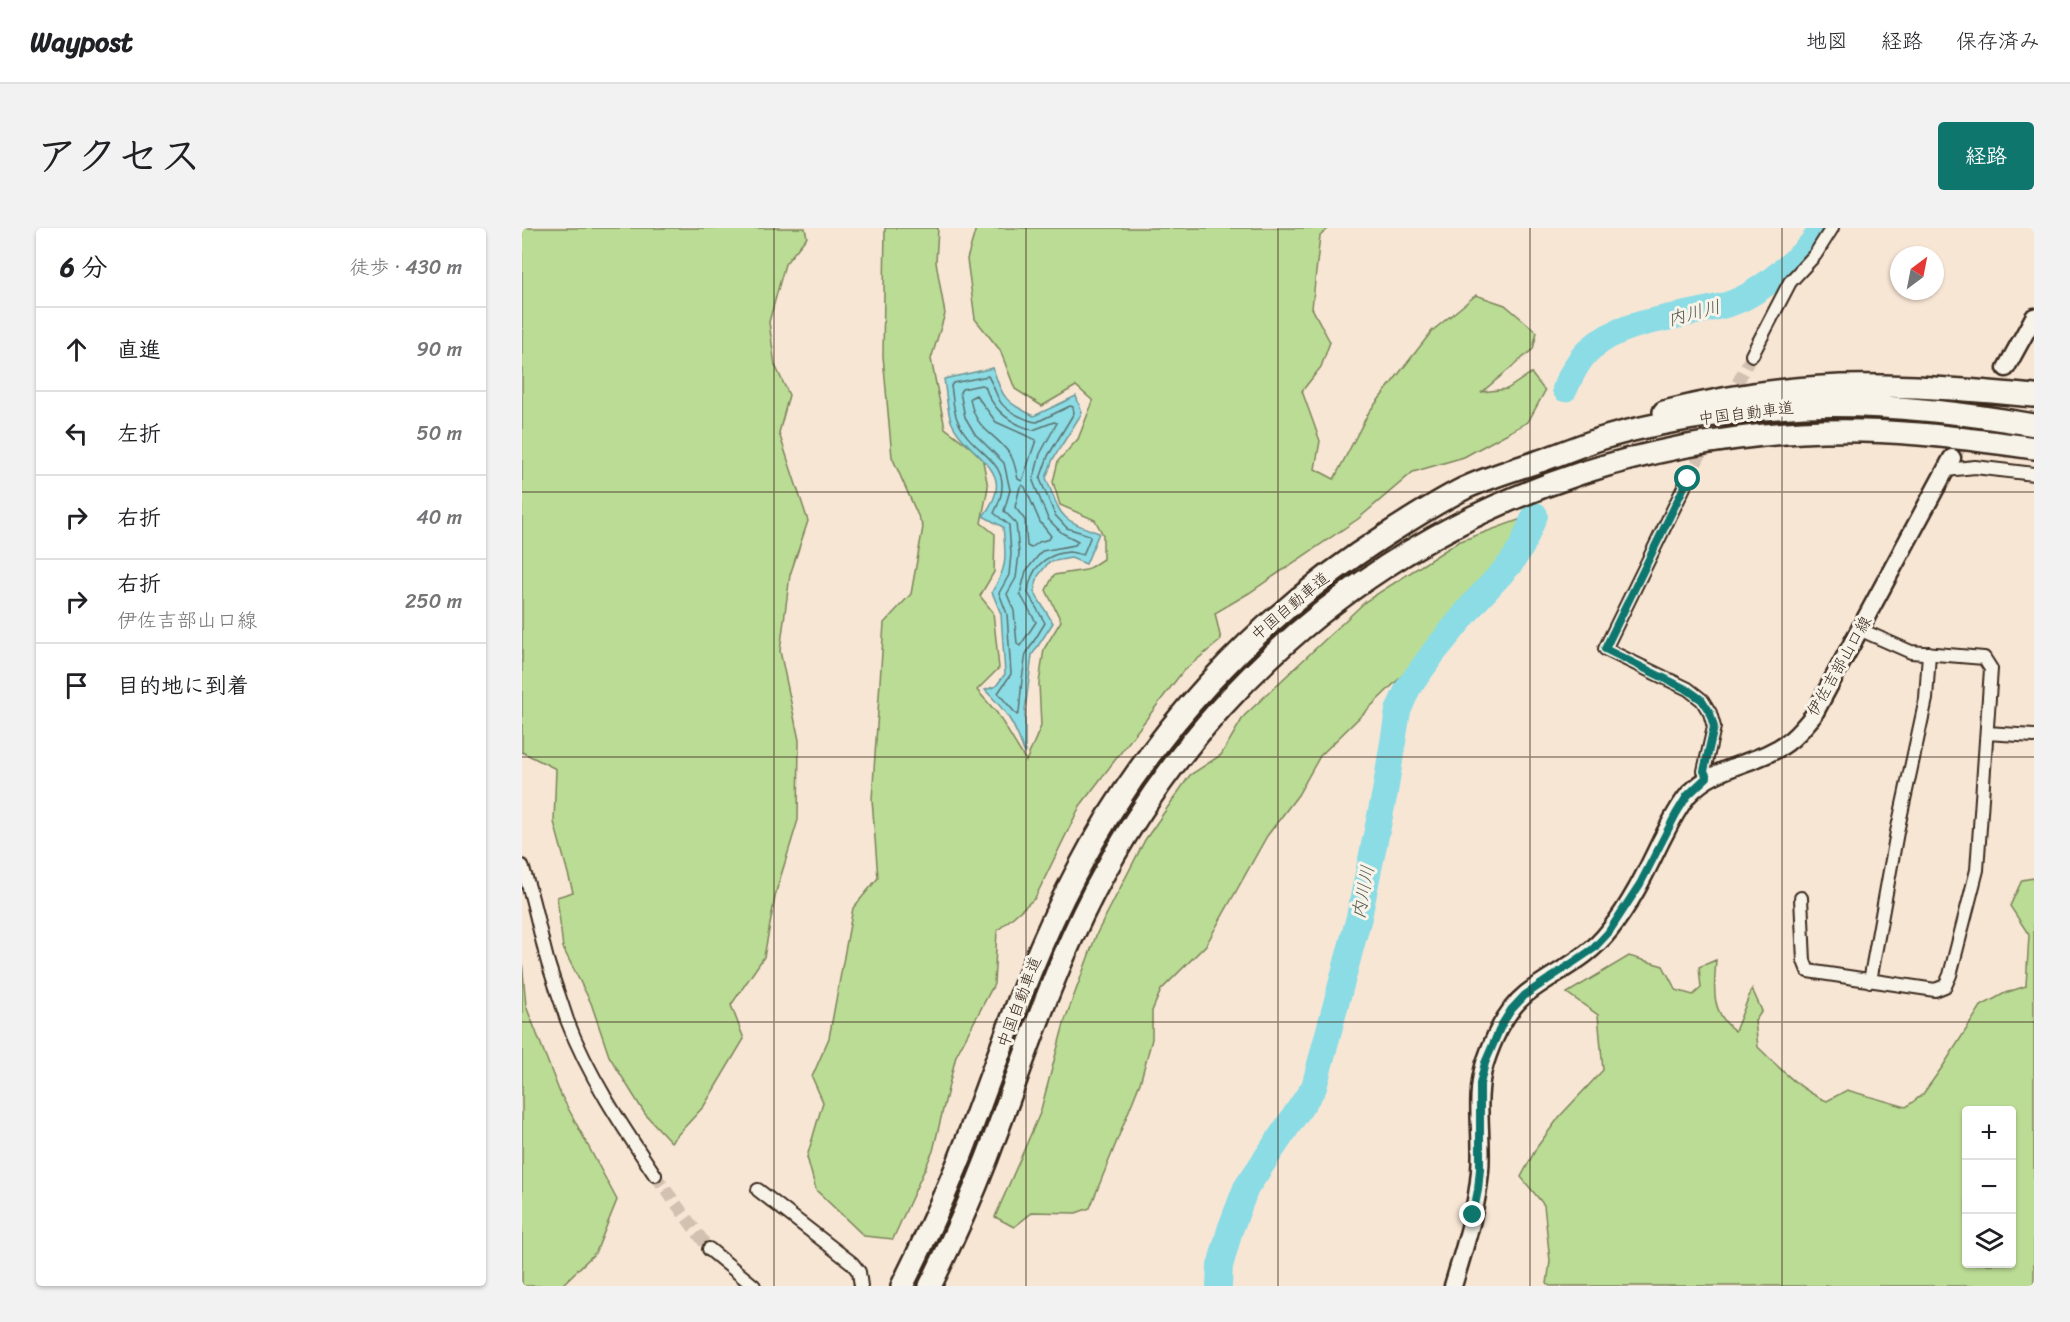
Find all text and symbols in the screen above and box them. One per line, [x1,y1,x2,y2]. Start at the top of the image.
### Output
text: Waypost [30,17,133,66]
text: 地図 [1806,22,1848,60]
text: 経路 [1881,22,1923,60]
text: 保存済み [1956,22,2040,60]
text: アクセス [36,119,201,193]
button: 経路 [1938,122,2034,190]
text: 6 分 [60,244,108,290]
north arrow [1890,246,1944,300]
text: 徒歩 · 430 m [350,250,462,285]
water label: 内川川 [1664,291,1724,335]
text: 直進 [117,330,161,369]
text: 90 m [417,332,462,367]
icon: ahead [60,333,93,366]
street label: 中国自動車道 [1697,393,1795,433]
text: 左折 [117,414,161,453]
text: 50 m [417,416,462,451]
icon: left [60,417,93,450]
route start [1674,465,1700,491]
text: 右折 [117,498,161,537]
text: 40 m [416,500,462,535]
icon: right [60,501,93,534]
text: 右折 [117,564,161,603]
street label: 中国自動車道 [1244,564,1336,648]
text: 250 m [405,584,462,619]
icon: right [60,585,93,618]
text: 伊佐吉部山口線 [117,603,257,638]
street label: 伊佐吉部山口線 [1798,610,1880,722]
text: 目的地に到着 [117,666,249,705]
icon: arrive [60,669,93,702]
water label: 内川川 [1342,862,1384,922]
street label: 中国自動車道 [988,952,1050,1052]
map controls [1962,1106,2016,1268]
button: + [1962,1106,2016,1160]
button: − [1962,1160,2016,1214]
route end [1459,1201,1485,1227]
button: layers [1962,1214,2016,1268]

